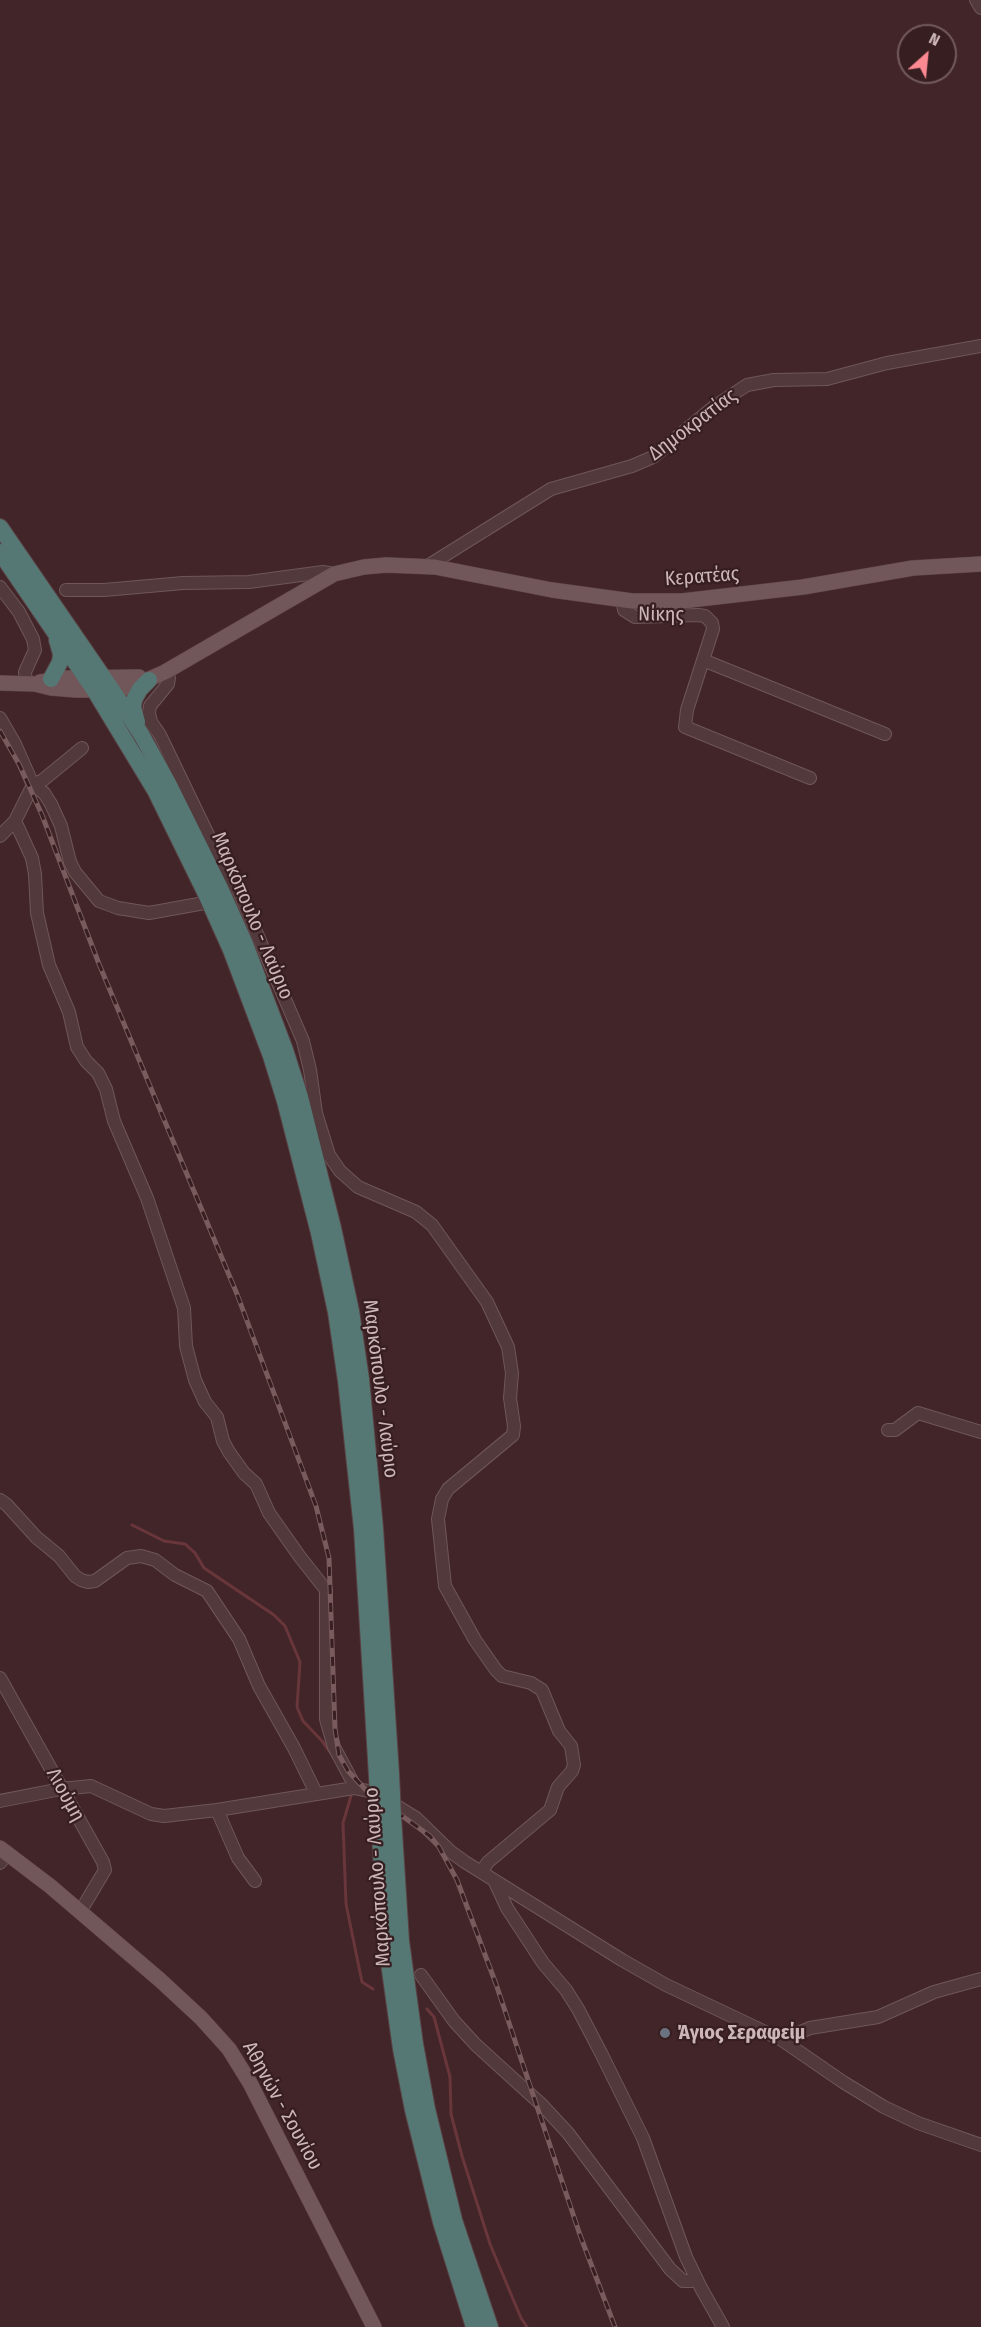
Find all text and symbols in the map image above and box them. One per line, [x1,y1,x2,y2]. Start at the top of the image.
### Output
north arrow [897,24,957,84]
text: N [926,29,943,50]
street label: Δημοκρατίας [644,384,742,466]
street label: Κερατέας [664,562,740,592]
street label: Νίκης [638,603,684,627]
street label: Μαρκόπουλο - Λαύριο [206,829,298,1003]
street label: Μαρκόπουλο - Λαύριο [357,1298,403,1480]
street label: Λιούμη [41,1764,89,1826]
street label: Μαρκόπουλο - Λαύριο [360,1787,396,1967]
place label: Άγιος Σεραφείμ [677,2021,805,2045]
marker: Άγιος Σεραφείμ [658,2026,672,2040]
street label: Αθηνών - Σουνίου [237,2038,327,2174]

